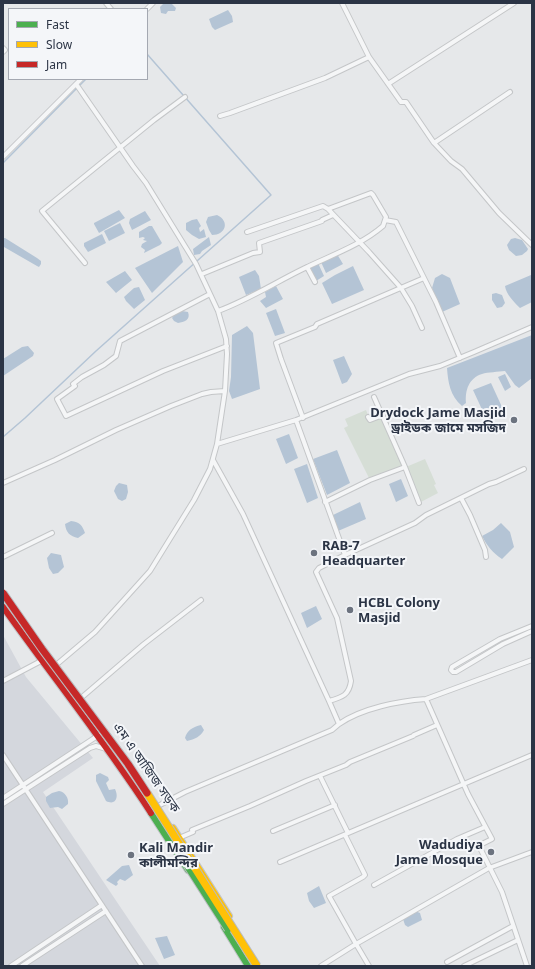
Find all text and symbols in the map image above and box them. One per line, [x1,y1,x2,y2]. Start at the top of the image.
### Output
legend [8,8,148,80]
text: Fast [46,16,69,33]
text: Slow [46,36,72,53]
text: Jam [46,56,67,73]
place label: Drydock Jame Masjid ড্রাইডক জামে মসজিদ [370,405,506,436]
marker: Drydock Jame Masjid ড্রাইডক জামে মসজিদ [509,415,519,425]
place label: RAB-7 Headquarter [322,538,405,569]
marker: RAB-7 Headquarter [309,548,319,558]
place label: HCBL Colony Masjid [358,595,440,626]
marker: HCBL Colony Masjid [345,605,355,615]
street label: এম এ আজিজ সড়ক [109,720,183,816]
place label: Wadudiya Jame Mosque [396,837,483,868]
place label: Kali Mandir কালীমন্দির [139,840,213,871]
marker: Wadudiya Jame Mosque [486,847,496,857]
marker: Kali Mandir কালীমন্দির [126,850,136,860]

